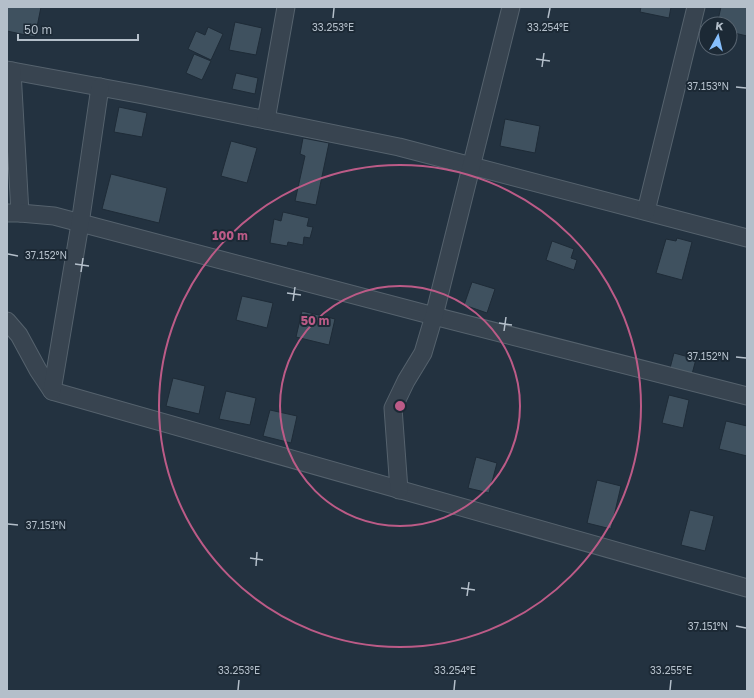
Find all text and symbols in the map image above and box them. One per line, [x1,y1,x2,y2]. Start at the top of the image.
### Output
scale bar [18,16,138,42]
north arrow [698,16,738,56]
text: K [715,19,724,33]
text: 33.253°E [312,21,354,33]
text: 33.254°E [527,21,569,33]
text: 50 m [24,22,52,37]
text: 37.153°N [687,80,729,92]
text: 100 m [212,228,248,243]
text: 37.152°N [25,249,67,261]
text: 50 m [301,313,329,328]
text: 37.152°N [687,350,729,362]
centre of rings [393,399,407,413]
text: 37.151°N [26,519,66,531]
text: 37.151°N [688,620,728,632]
text: 33.253°E [218,664,260,676]
text: 33.254°E [434,664,476,676]
text: 33.255°E [650,664,692,676]

